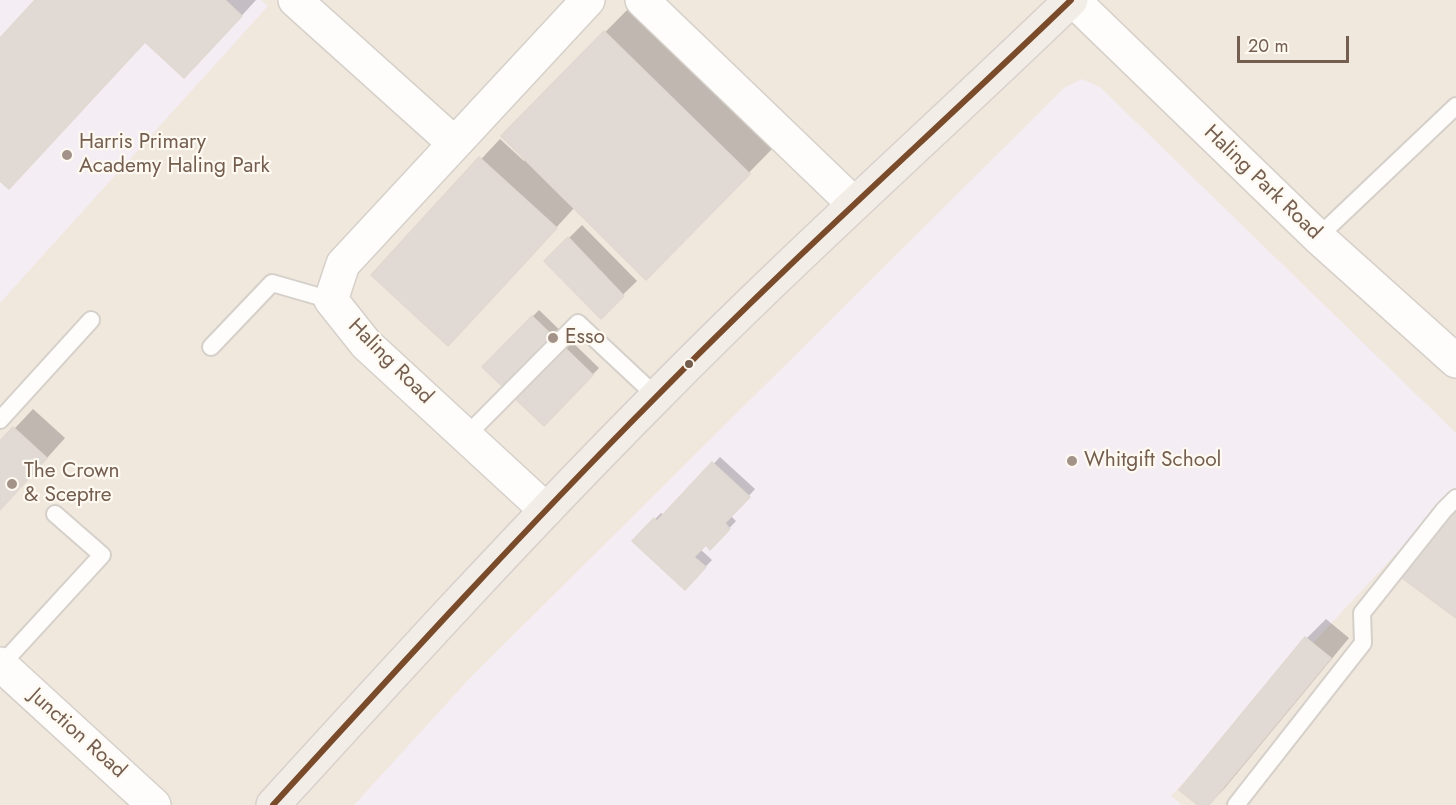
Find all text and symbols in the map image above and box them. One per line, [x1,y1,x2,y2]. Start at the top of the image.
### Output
scale bar [1240,24,1352,62]
text: 20 m [1248,33,1288,59]
street label: Haling Park Road [1198,121,1326,245]
place label: Harris Primary Academy Haling Park [79,130,270,180]
marker: Harris Primary Academy Haling Park [60,148,74,162]
street label: Haling Road [342,314,438,410]
place label: Esso [565,325,605,351]
marker: Esso [546,331,560,345]
unlabelled marker [683,358,695,370]
place label: Whitgift School [1084,448,1221,474]
marker: Whitgift School [1065,454,1079,468]
place label: The Crown & Sceptre [24,459,120,509]
marker: The Crown & Sceptre [5,477,19,491]
street label: Junction Road [23,684,131,784]

